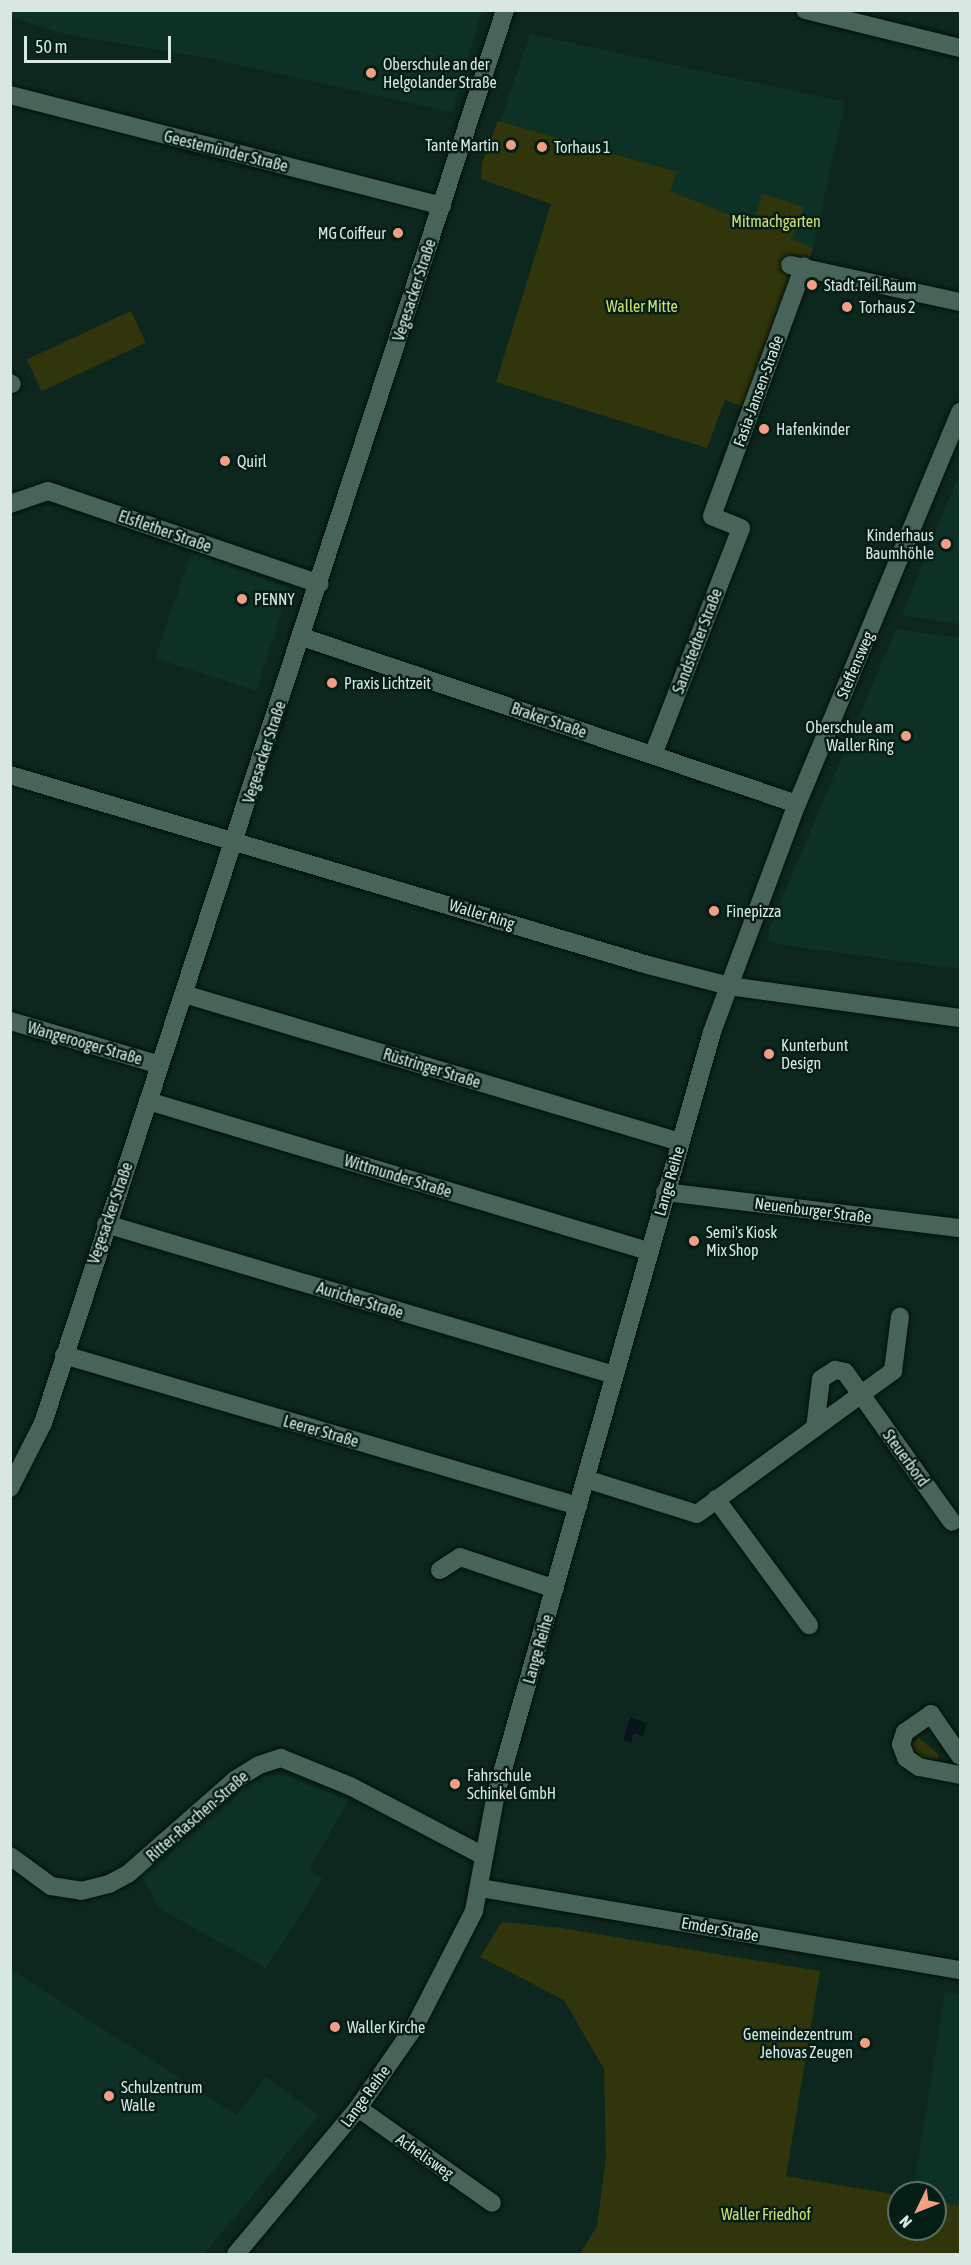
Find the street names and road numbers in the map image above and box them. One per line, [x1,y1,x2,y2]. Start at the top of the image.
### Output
street label: Geestemünder Straße [162,126,290,176]
street label: Vegesacker Straße [388,236,440,344]
street label: Fasia-Jansen-Straße [729,333,787,449]
street label: Elsflether Straße [116,506,214,556]
street label: Sandstedter Straße [668,586,726,696]
street label: Steffensweg [832,628,878,702]
street label: Vegesacker Straße [238,698,290,806]
street label: Braker Straße [509,698,589,742]
street label: Waller Ring [447,895,517,933]
street label: Wangerooger Straße [25,1017,145,1069]
street label: Rüstringer Straße [381,1044,483,1092]
street label: Lange Reihe [650,1144,688,1218]
street label: Wittmunder Straße [342,1151,454,1201]
street label: Vegesacker Straße [84,1160,136,1266]
street label: Neuenburger Straße [753,1193,873,1227]
street label: Auricher Straße [314,1278,406,1322]
street label: Leerer Straße [281,1411,361,1451]
street label: Steuerbord [879,1426,933,1490]
street label: Lange Reihe [519,1612,557,1686]
street label: Ritter-Raschen-Straße [142,1767,252,1865]
street label: Emder Straße [680,1913,760,1945]
street label: Lange Reihe [336,2061,394,2131]
street label: Achelisweg [393,2129,457,2183]

